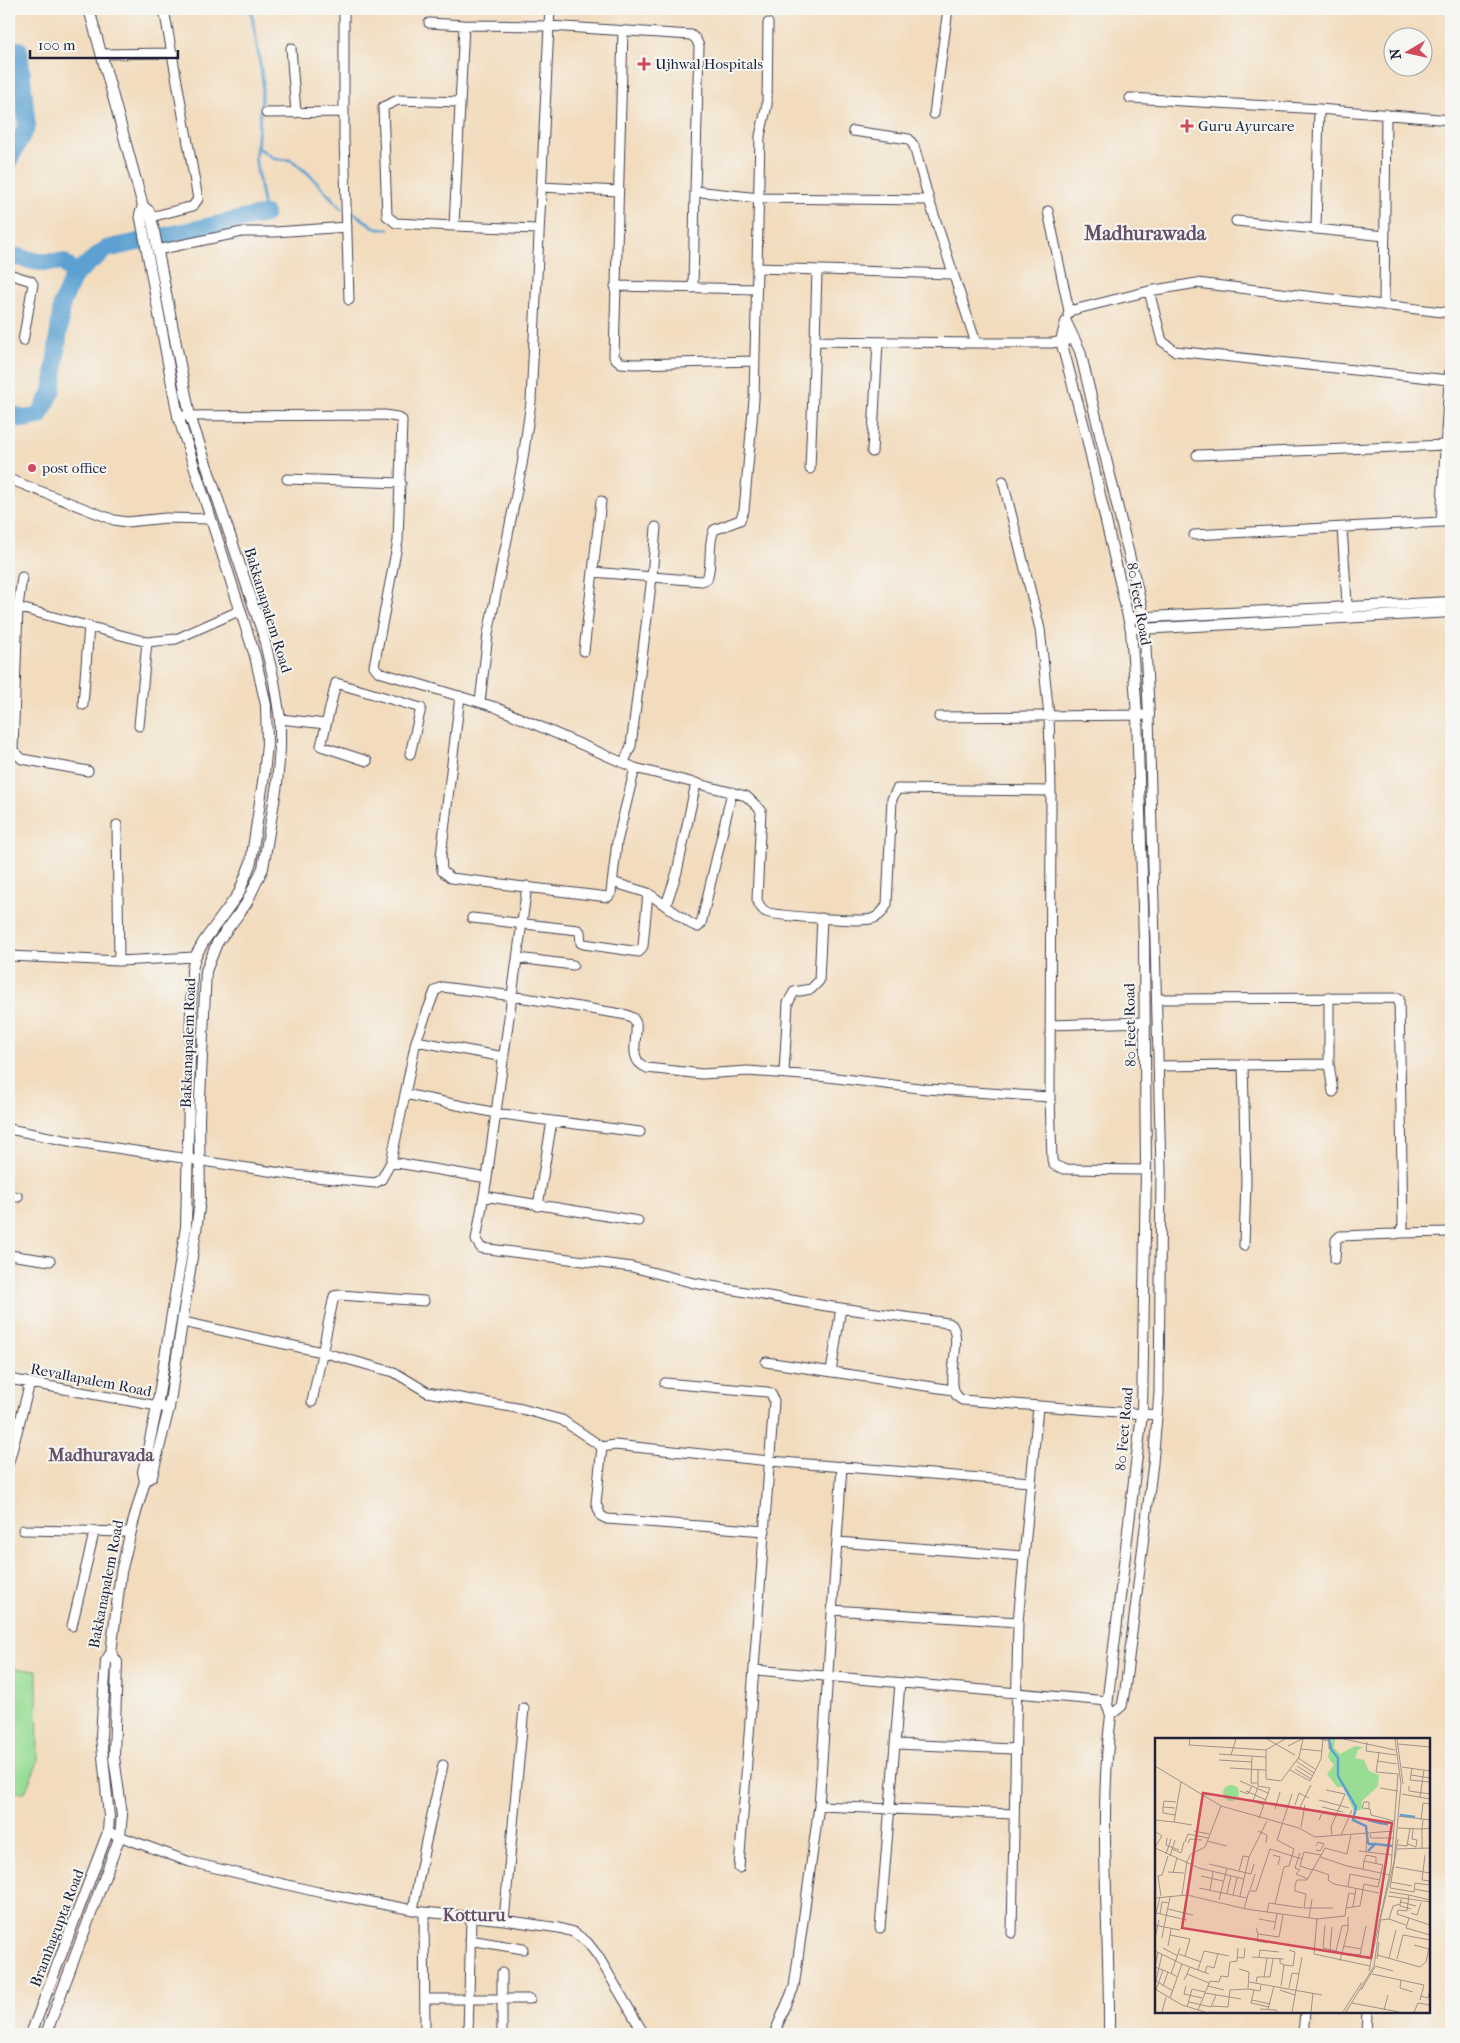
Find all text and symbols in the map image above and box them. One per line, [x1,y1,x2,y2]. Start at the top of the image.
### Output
scale bar [30,28,178,60]
north arrow [1382,28,1432,78]
text: 100 m [38,36,76,54]
text: N [1386,47,1405,61]
place label: Ujhwal Hospitals [655,55,763,73]
marker: Ujhwal Hospitals [637,57,651,71]
place label: Guru Ayurcare [1198,117,1295,135]
marker: Guru Ayurcare [1180,119,1194,133]
district label: Madhurawada [1083,222,1207,245]
place label: post office [41,459,107,477]
marker: post office [26,462,38,474]
street label: Bakkanapalem Road [240,545,296,676]
street label: 80 Feet Road [1123,561,1155,648]
street label: Bakkanapalem Road [177,977,199,1108]
street label: 80 Feet Road [1120,982,1140,1067]
street label: Revallapalem Road [29,1359,154,1401]
street label: 80 Feet Road [1111,1386,1137,1472]
district label: Madhuravada [47,1445,154,1466]
street label: Bakkanapalem Road [85,1518,127,1650]
inset map [1155,1738,1430,2013]
street label: Bramhagupta Road [26,1866,88,1989]
district label: Kotturu [443,1905,506,1926]

